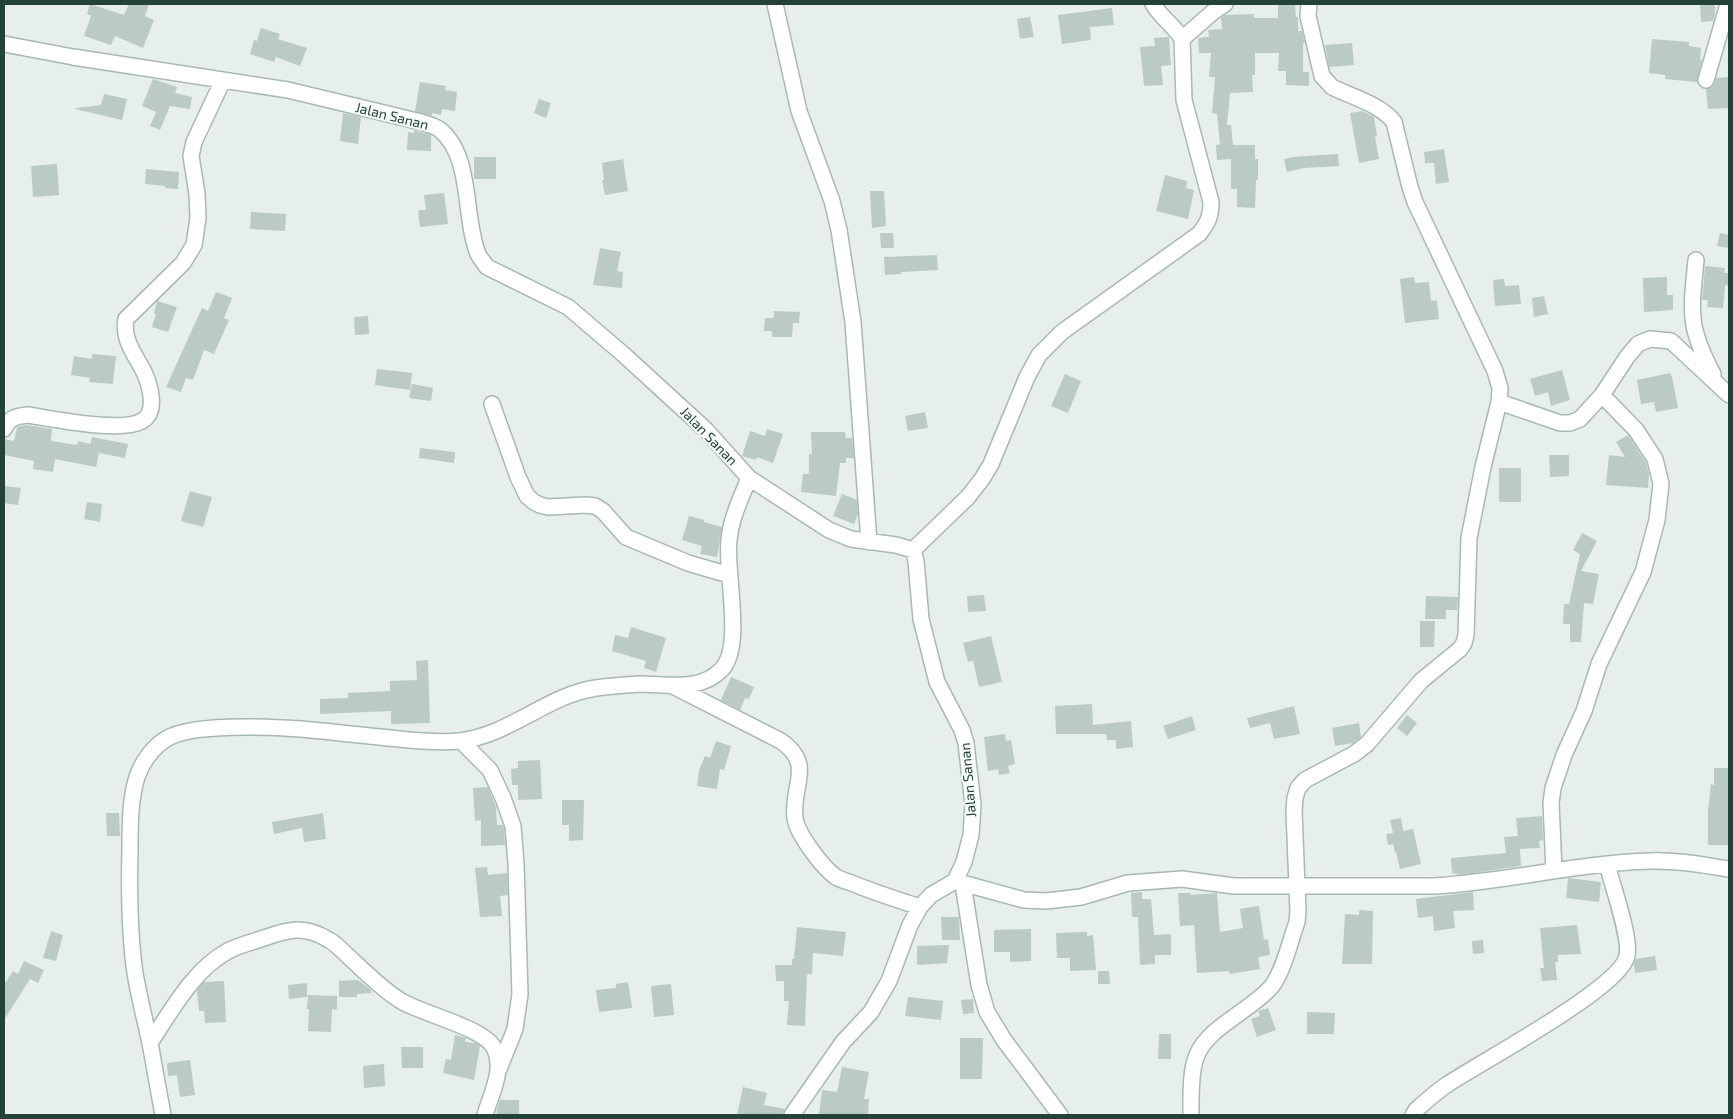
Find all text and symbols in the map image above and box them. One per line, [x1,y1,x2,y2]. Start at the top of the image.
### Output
street label: Jalan Sanan [354,98,431,133]
street label: Jalan Sanan [677,403,742,469]
street label: Jalan Sanan [956,742,979,818]

